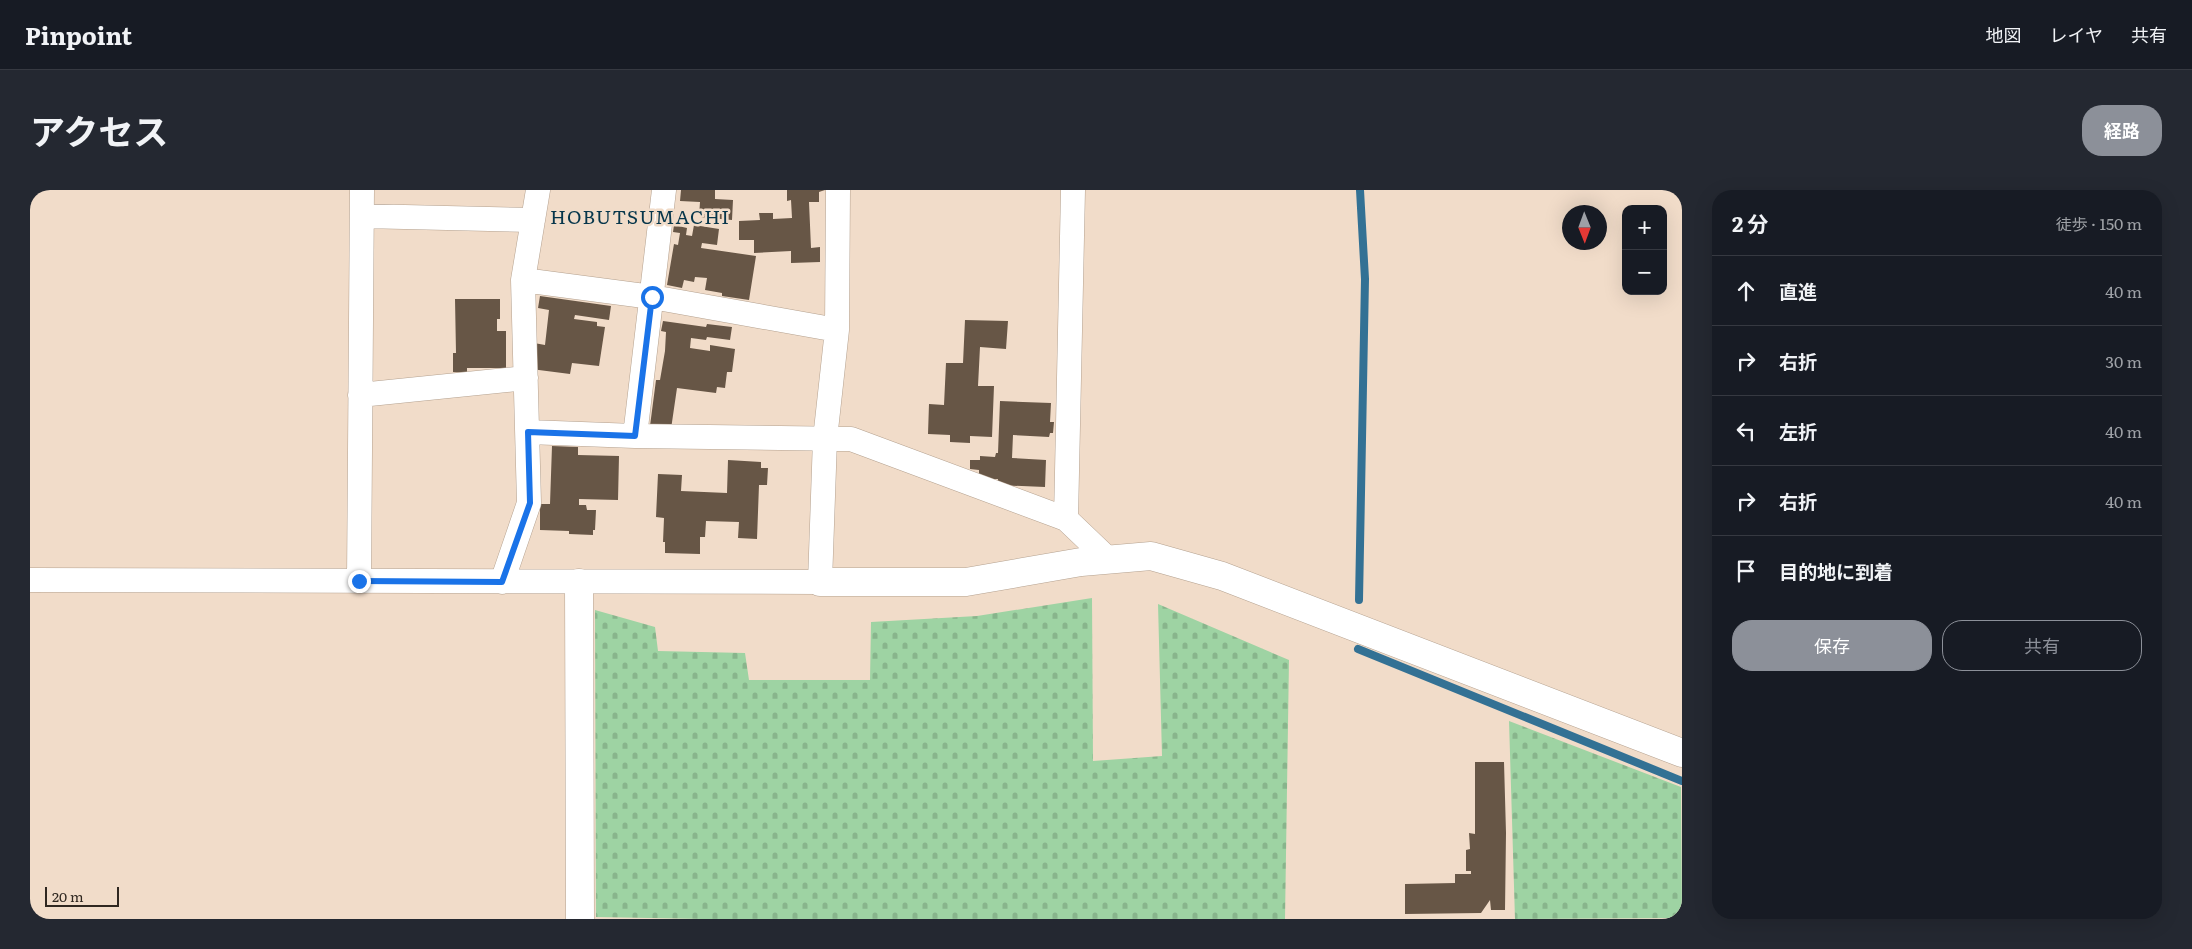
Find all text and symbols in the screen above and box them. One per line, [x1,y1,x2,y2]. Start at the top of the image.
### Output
text: Pinpoint [25,17,132,52]
text: 地図 [1986,21,2022,48]
text: レイヤ [2050,21,2103,48]
text: 共有 [2131,21,2167,48]
text: アクセス [30,104,168,156]
button: 経路 [2082,105,2162,156]
district label: HOBUTSUMACHI [550,202,730,230]
north arrow [1562,205,1607,250]
map controls [1622,205,1667,295]
button: + [1622,205,1667,250]
text: 2 分 [1732,207,1768,238]
text: 徒歩 · 150 m [2056,211,2142,235]
button: − [1622,250,1667,295]
icon: ahead [1732,277,1760,305]
text: 直進 [1779,277,1817,305]
text: 40 m [2105,279,2142,303]
route start [641,286,664,309]
icon: right [1732,347,1760,375]
text: 右折 [1779,347,1817,375]
text: 30 m [2105,349,2142,373]
icon: left [1732,417,1760,445]
text: 左折 [1779,417,1817,445]
text: 40 m [2105,419,2142,443]
icon: right [1732,487,1760,515]
text: 右折 [1779,487,1817,515]
text: 40 m [2105,489,2142,513]
icon: arrive [1732,557,1760,585]
text: 目的地に到着 [1779,557,1893,585]
route end [348,570,371,593]
button: 保存 [1732,620,1932,671]
button: 共有 [1942,620,2142,671]
scale bar [45,884,119,907]
text: 20 m [52,886,84,906]

